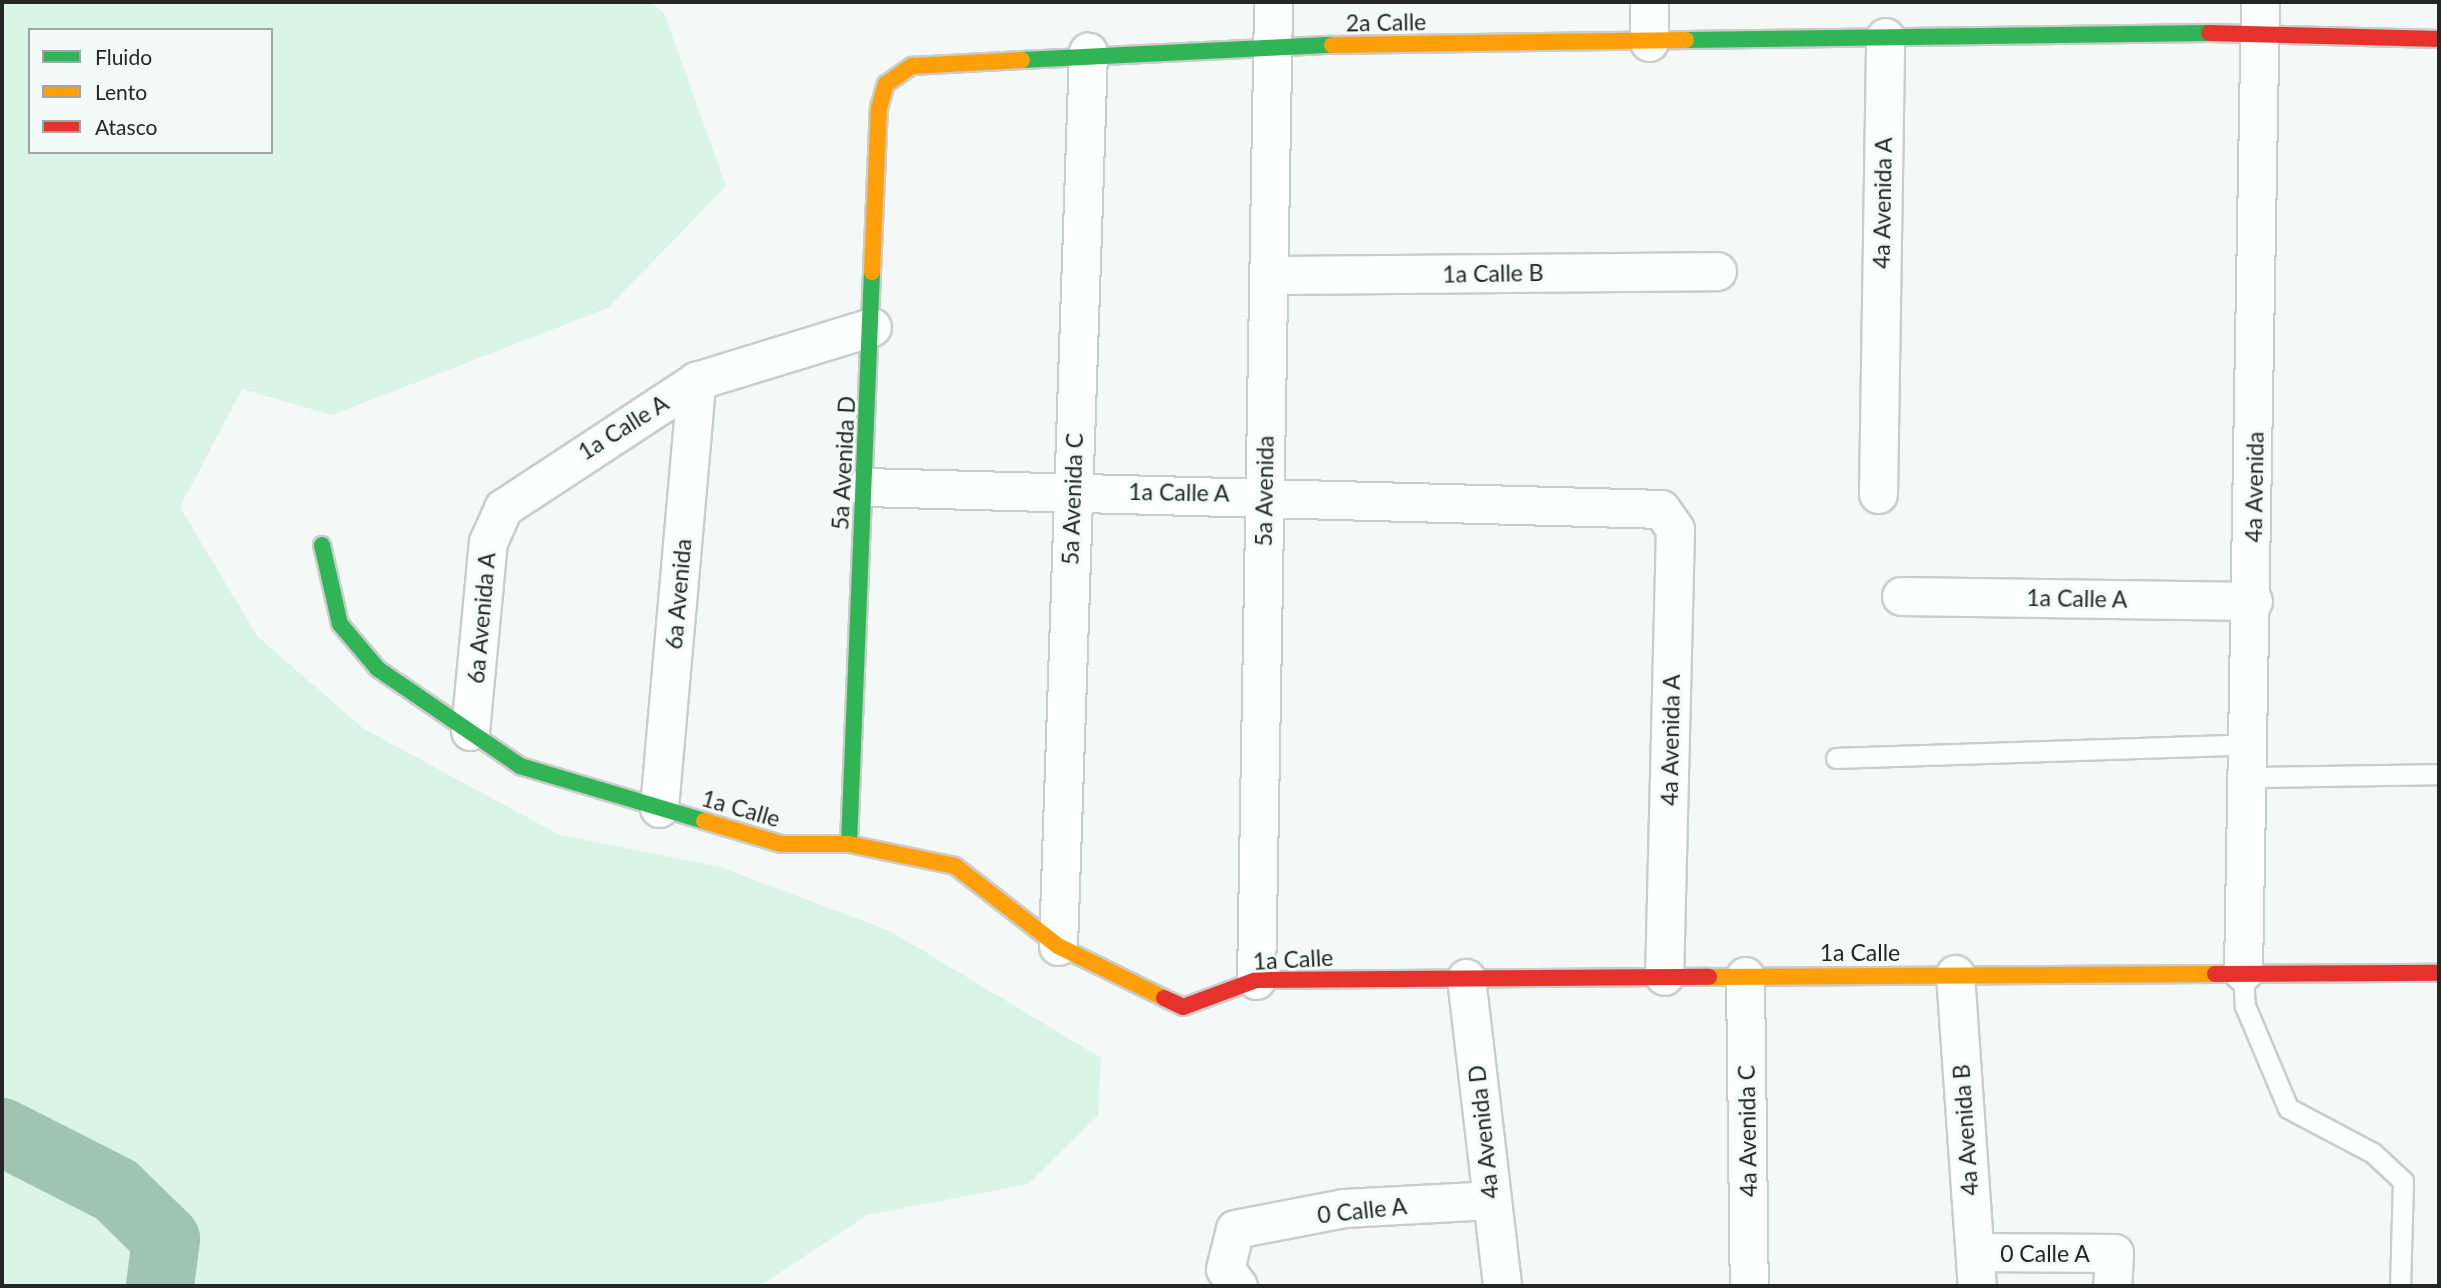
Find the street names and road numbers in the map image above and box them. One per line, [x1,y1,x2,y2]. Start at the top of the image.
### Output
street label: 2a Calle [1346,8,1426,36]
street label: 4a Avenida A [1867,136,1897,270]
street label: 1a Calle B [1442,258,1544,288]
street label: 1a Calle A [572,388,674,466]
street label: 5a Avenida D [826,395,860,531]
street label: 4a Avenida [2239,431,2269,543]
street label: 5a Avenida C [1056,432,1088,566]
street label: 5a Avenida [1249,435,1279,547]
street label: 1a Calle A [1128,477,1230,507]
street label: 6a Avenida [659,537,697,651]
street label: 6a Avenida A [461,550,501,686]
street label: 1a Calle A [2026,583,2128,613]
street label: 4a Avenida A [1655,673,1685,807]
street label: 1a Calle [699,784,783,832]
street label: 1a Calle [1820,938,1900,966]
street label: 1a Calle [1252,943,1334,975]
street label: 4a Avenida D [1462,1063,1504,1201]
street label: 4a Avenida B [1947,1063,1983,1197]
street label: 4a Avenida C [1732,1064,1762,1198]
street label: 0 Calle A [1316,1192,1408,1228]
street label: 0 Calle A [2000,1239,2090,1267]

